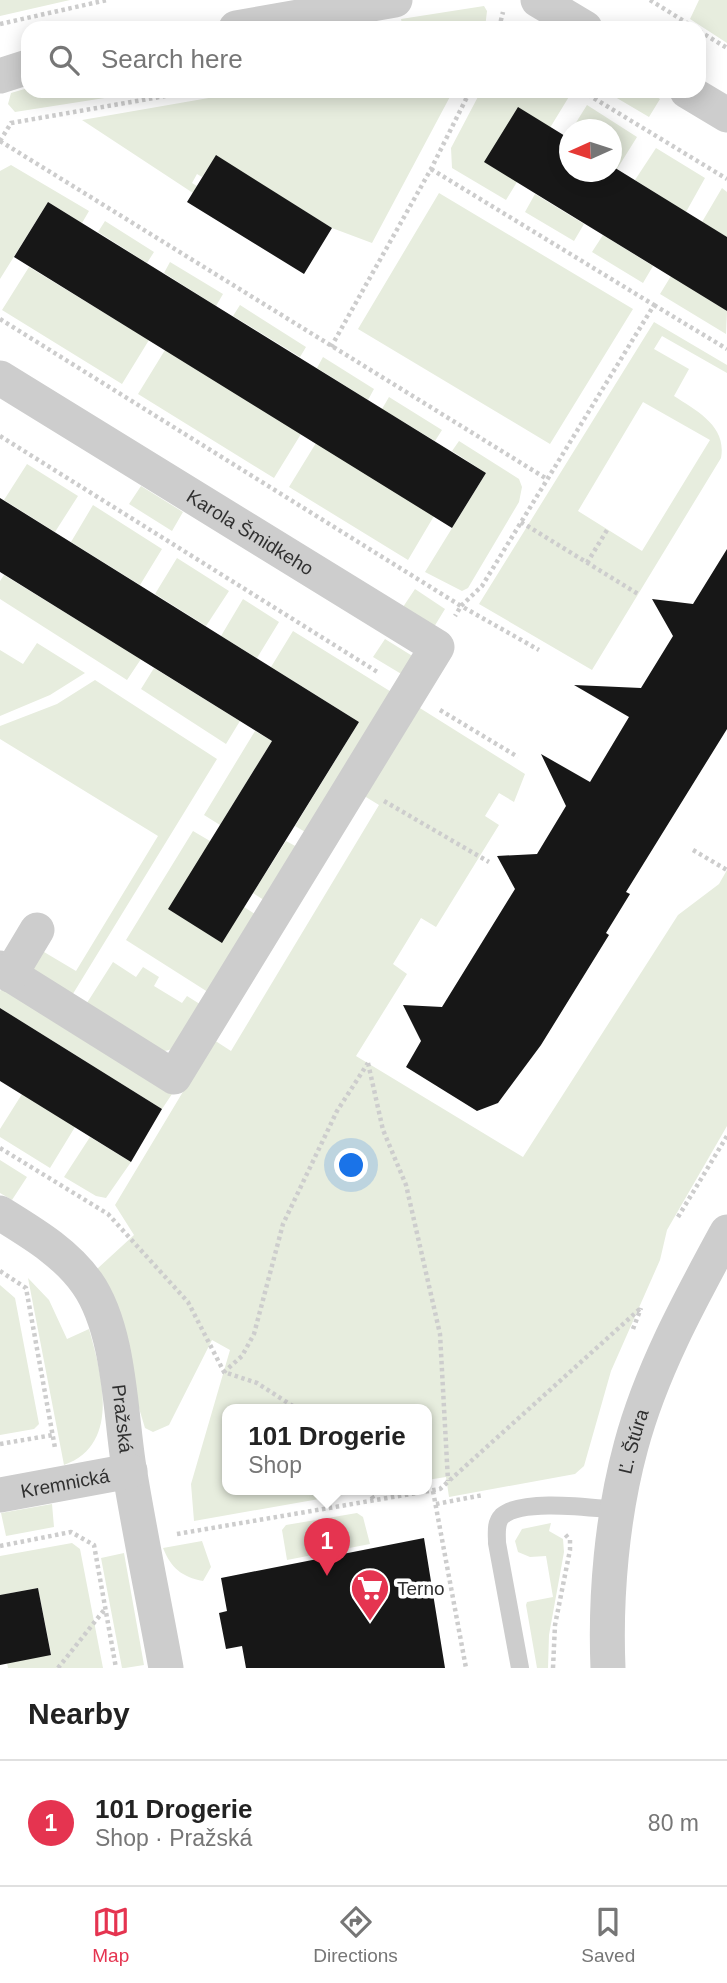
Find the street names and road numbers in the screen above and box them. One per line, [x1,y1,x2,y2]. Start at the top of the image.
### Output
street label: Karola Šmidkeho [183,486,317,579]
street label: Pražská [108,1383,137,1454]
street label: Ľ. Štúra [614,1406,653,1476]
street label: Kremnická [19,1465,111,1502]

